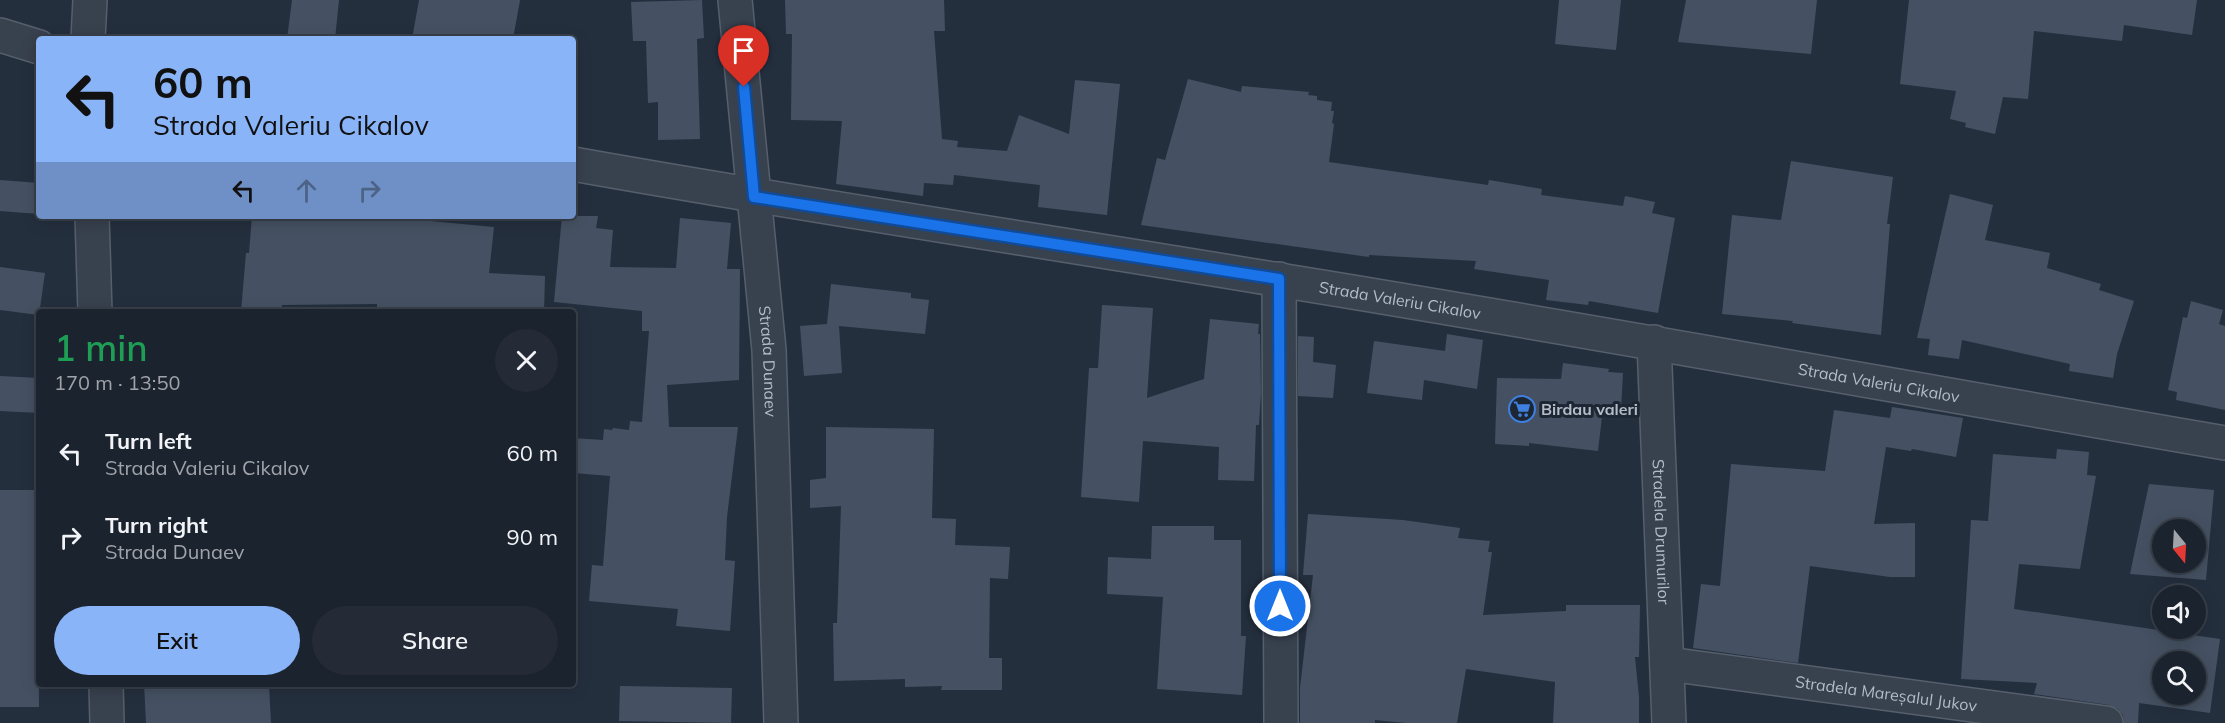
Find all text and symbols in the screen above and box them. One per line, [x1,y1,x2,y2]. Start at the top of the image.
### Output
pin [718,25,769,87]
icon: arrive [727,34,760,67]
text: 60 m [153,56,253,109]
icon: left [54,60,132,138]
text: Strada Valeriu Cikalov [153,108,429,142]
icon: left [227,174,260,207]
icon: ahead [290,174,323,207]
icon: right [353,174,386,207]
street label: Strada Valeriu Cikalov [1318,277,1483,323]
street label: Strada Dunaev [755,305,781,418]
text: 1 min [54,325,148,370]
button: close [495,329,558,392]
street label: Strada Valeriu Cikalov [1796,359,1962,407]
text: 170 m · 13:50 [54,370,180,395]
supermarket icon: Birdau valeri [1507,394,1537,424]
place label: Birdau valeri [1541,399,1638,419]
text: Turn left [105,427,192,455]
icon: left [54,437,87,470]
text: 60 m [507,439,558,467]
text: Strada Valeriu Cikalov [105,455,309,480]
street label: Stradela Drumurilor [1649,459,1674,605]
text: Turn right [105,511,208,539]
north arrow [2152,519,2206,573]
map controls [2152,519,2206,705]
icon: right [54,521,87,554]
text: 90 m [507,523,558,551]
text: Strada Dunaev [105,539,244,564]
position arrow [1248,574,1312,638]
button: sound [2152,585,2206,639]
button: Exit [54,606,300,675]
button: Share [312,606,558,675]
button: search [2152,651,2206,705]
street label: Stradela Mareșalul Jukov [1794,671,1979,716]

